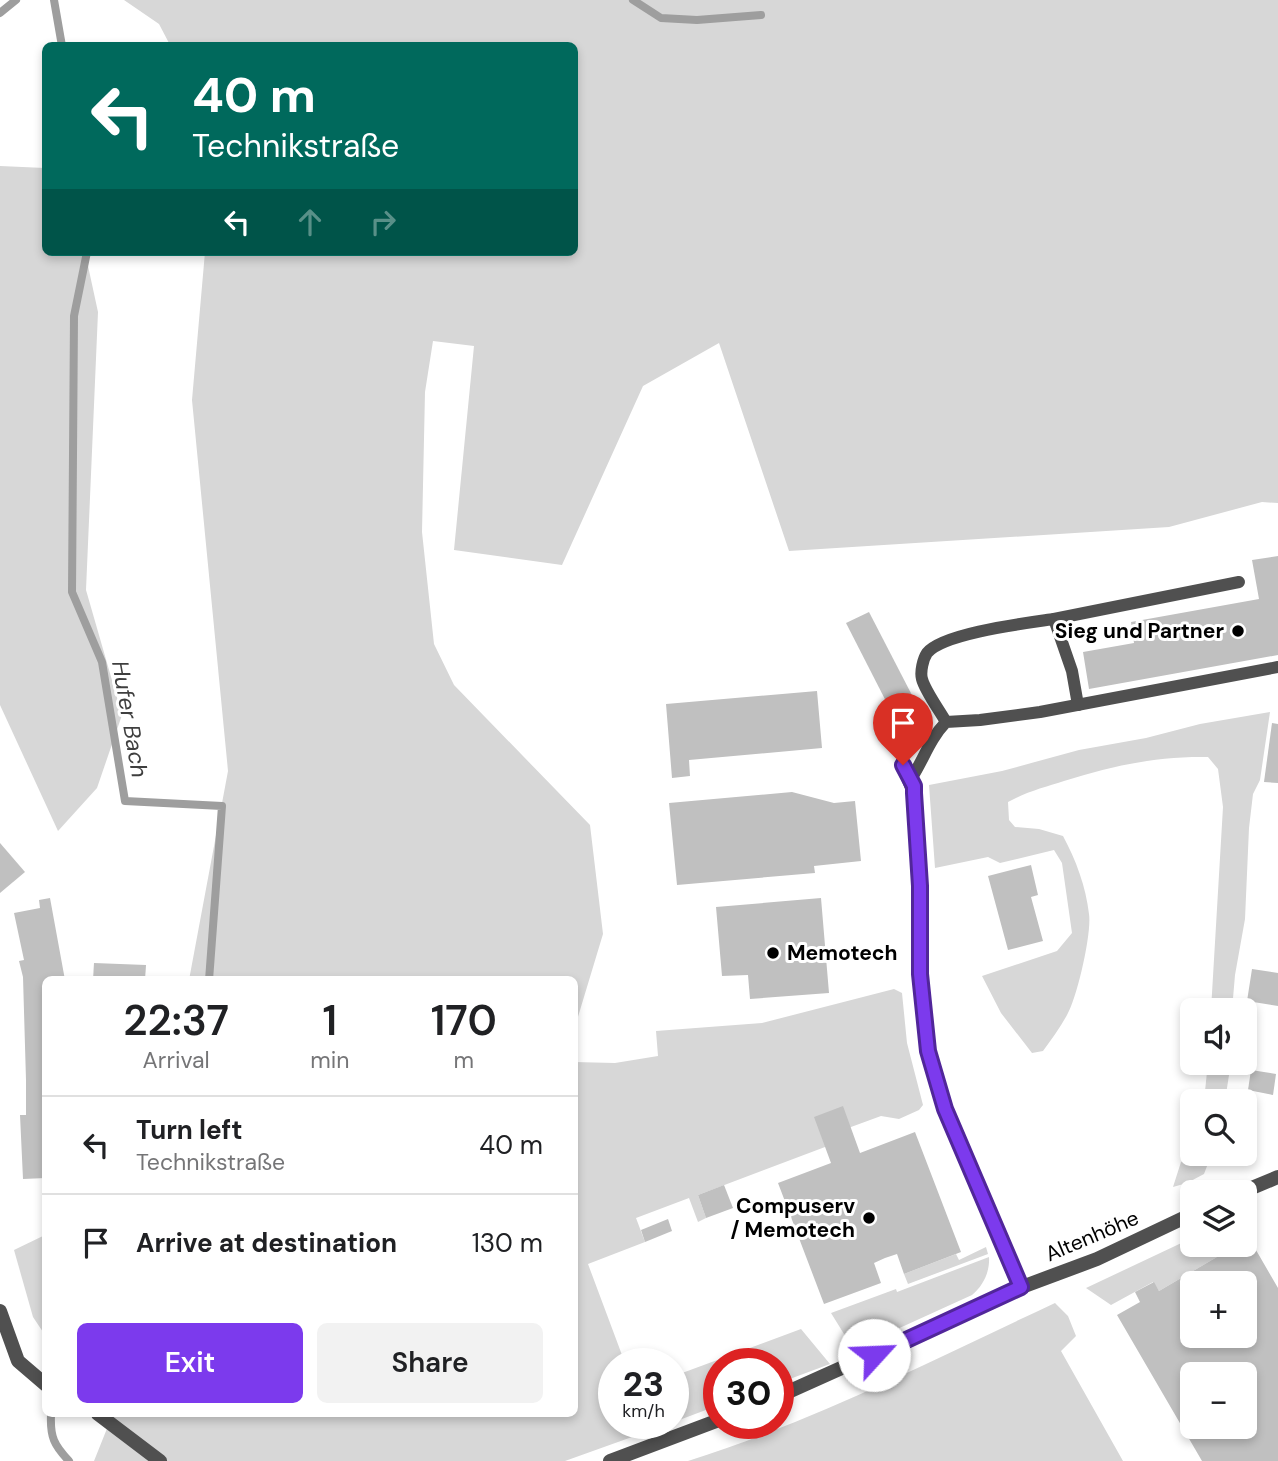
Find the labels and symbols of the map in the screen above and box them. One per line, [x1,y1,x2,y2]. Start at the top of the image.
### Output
place label: Sieg und Partner [1055,617,1224,645]
marker: Sieg und Partner [1230,623,1246,639]
water label: Hufer Bach [105,658,155,780]
pin [873,693,933,765]
place label: Memotech [787,939,898,967]
marker: Memotech [765,945,781,961]
place label: Compuserv / Memotech [731,1192,855,1244]
street label: Altenhöhe [1041,1204,1143,1268]
marker: Compuserv / Memotech [861,1210,877,1226]
position arrow [837,1318,911,1392]
speed limit sign: 30 [703,1348,794,1439]

